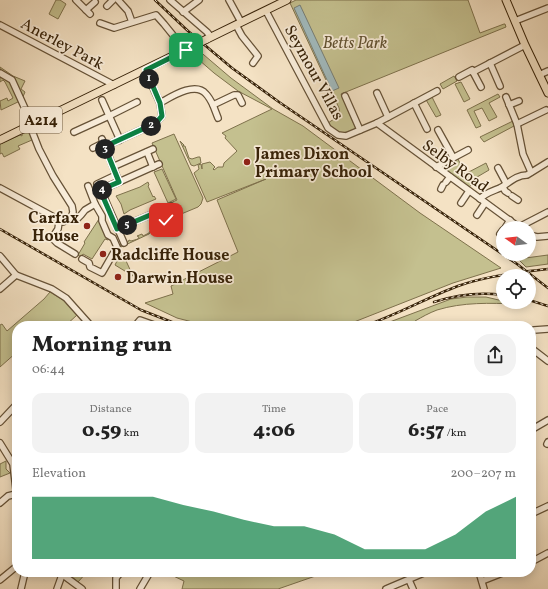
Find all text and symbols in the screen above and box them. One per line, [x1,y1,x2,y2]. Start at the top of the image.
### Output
street label: Anerley Park [17,14,108,76]
street label: Seymour Villas [278,22,348,125]
pin [169,33,203,67]
park label: Betts Park [323,33,388,55]
icon: arrive [175,39,197,61]
pin: 1 [139,69,159,89]
text: 1 [147,71,151,86]
road number: A214 [20,107,62,133]
pin: 2 [141,116,161,136]
text: 2 [148,118,154,133]
street label: Selby Road [417,135,493,198]
pin: 3 [95,139,115,159]
text: 3 [102,141,108,156]
place label: James Dixon Primary School [254,144,373,184]
marker: James Dixon Primary School [242,157,252,167]
pin: 4 [92,180,112,200]
text: 4 [99,182,105,197]
pin [149,203,183,237]
place label: Carfax House [28,208,79,248]
icon: check [155,209,177,231]
pin: 5 [117,215,137,235]
text: 5 [124,217,130,232]
marker: Carfax House [82,221,92,231]
north arrow [496,221,536,261]
map controls [496,221,536,309]
place label: Radcliffe House [111,245,229,267]
marker: Radcliffe House [98,249,108,259]
place label: Darwin House [126,268,233,290]
button: locate [496,269,536,309]
marker: Darwin House [113,272,123,282]
text: Morning run [32,330,172,361]
button: share [474,334,516,376]
text: 06:44 [32,361,65,379]
text: Distance [90,402,132,417]
text: Time [262,402,286,417]
text: Pace [426,402,448,417]
text: 0.59 [82,417,121,445]
text: 4:06 [253,417,295,445]
text: 6:57 [408,417,445,445]
text: km [121,426,139,441]
text: /km [445,426,467,441]
text: Elevation [32,465,86,483]
text: 200–207 m [450,465,516,483]

